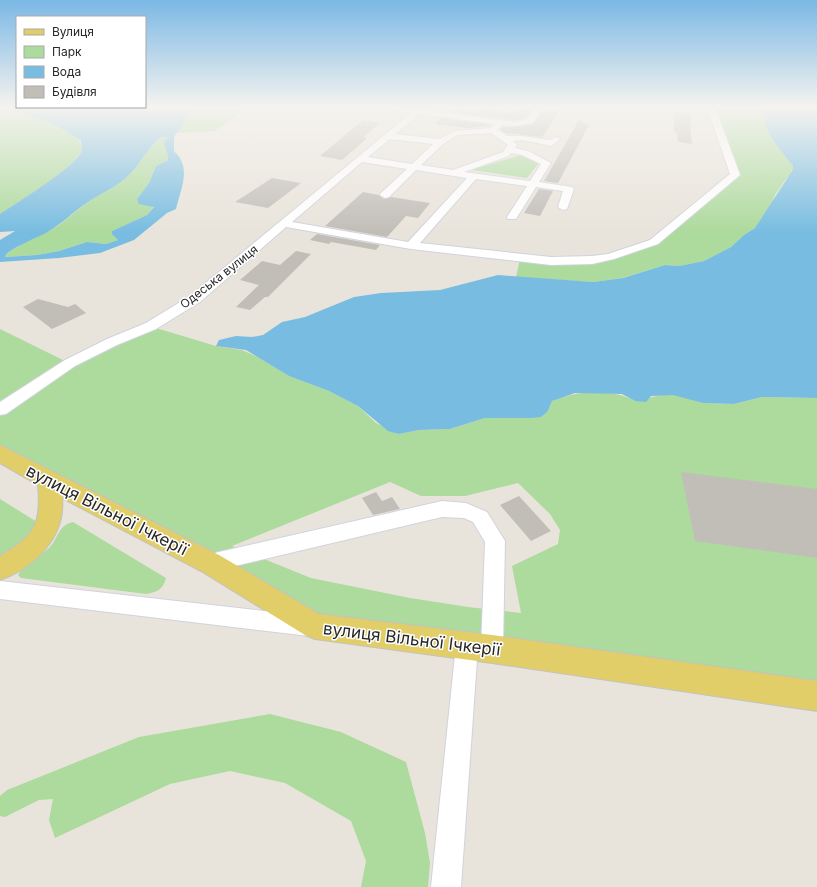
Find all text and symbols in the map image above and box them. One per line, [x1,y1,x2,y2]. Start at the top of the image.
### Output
legend [16,16,146,108]
text: Вулиця [52,24,94,39]
text: Парк [52,44,82,59]
text: Вода [52,64,81,79]
text: Будівля [52,84,97,99]
street label: Одеська вулиця [177,242,261,312]
street label: вулиця Вільної Ічкерії [23,461,192,560]
street label: вулиця Вільної Ічкерії [322,618,503,660]

